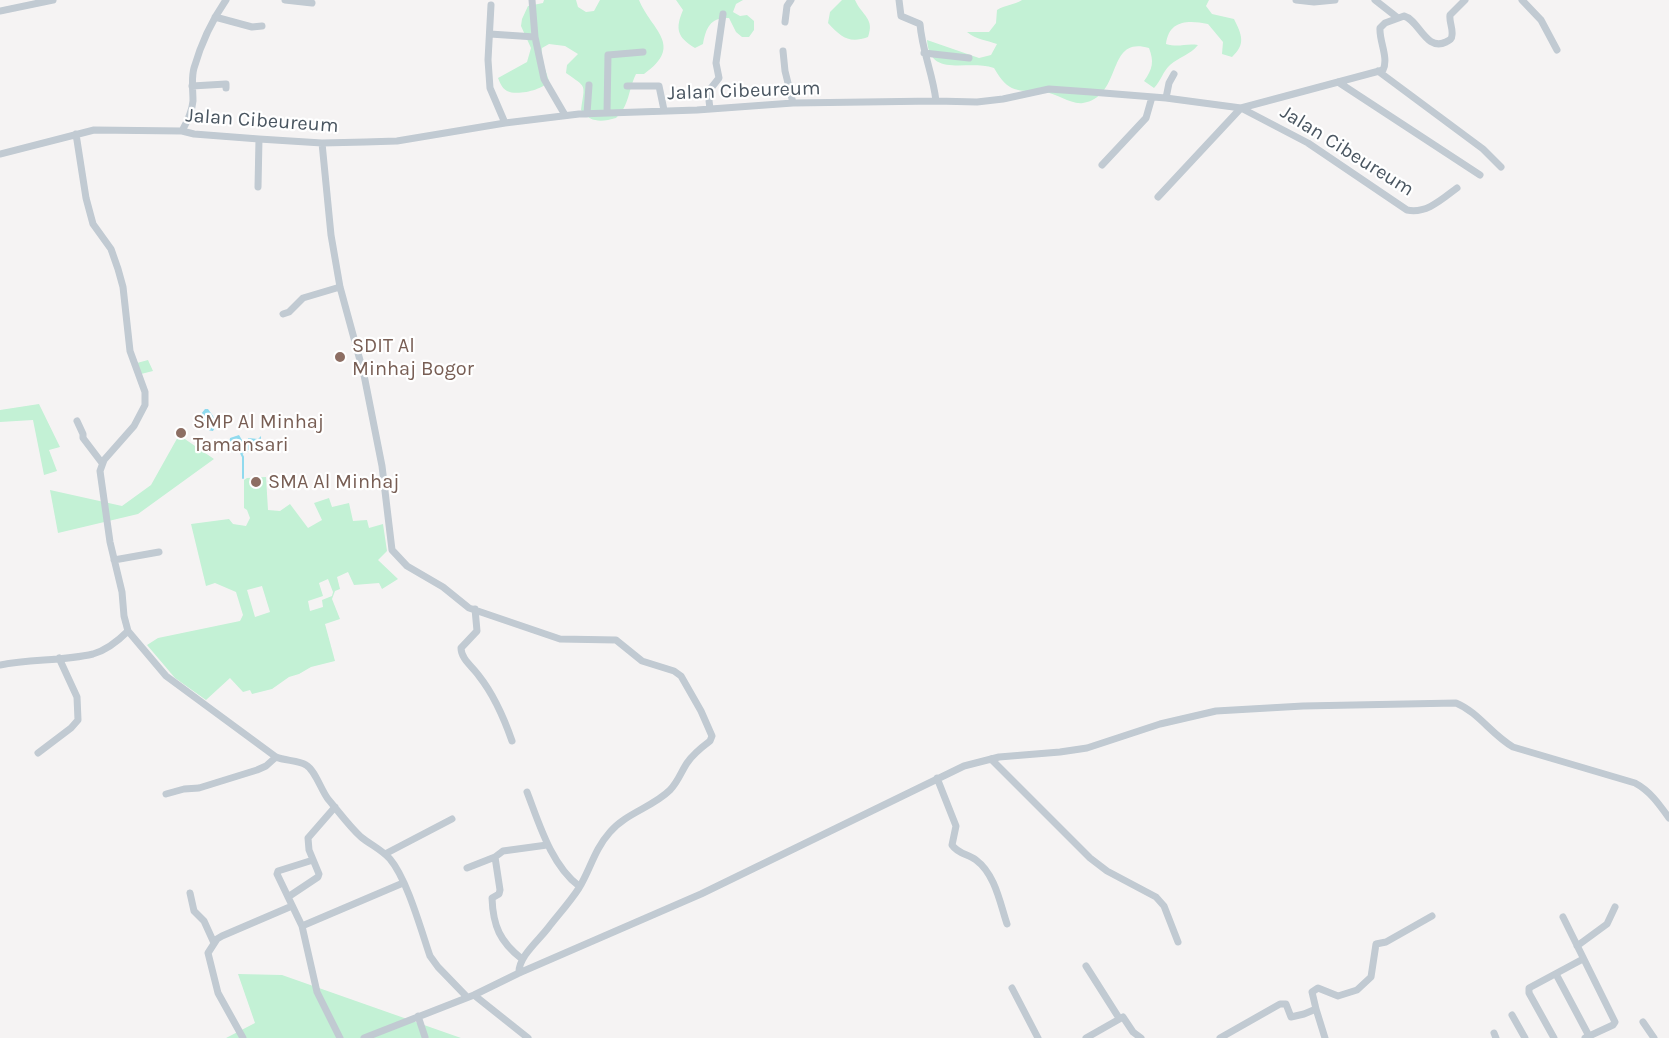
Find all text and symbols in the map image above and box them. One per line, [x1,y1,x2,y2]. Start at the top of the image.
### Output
street label: Jalan Cibeureum [667,76,821,106]
street label: Jalan Cibeureum [1276,100,1418,202]
street label: Jalan Cibeureum [185,104,339,138]
place label: SDIT Al Minhaj Bogor [352,334,474,381]
marker: SDIT Al Minhaj Bogor [333,350,347,364]
place label: SMP Al Minhaj Tamansari [193,410,324,457]
marker: SMP Al Minhaj Tamansari [174,426,188,440]
place label: SMA Al Minhaj [268,470,399,494]
marker: SMA Al Minhaj [249,475,263,489]

